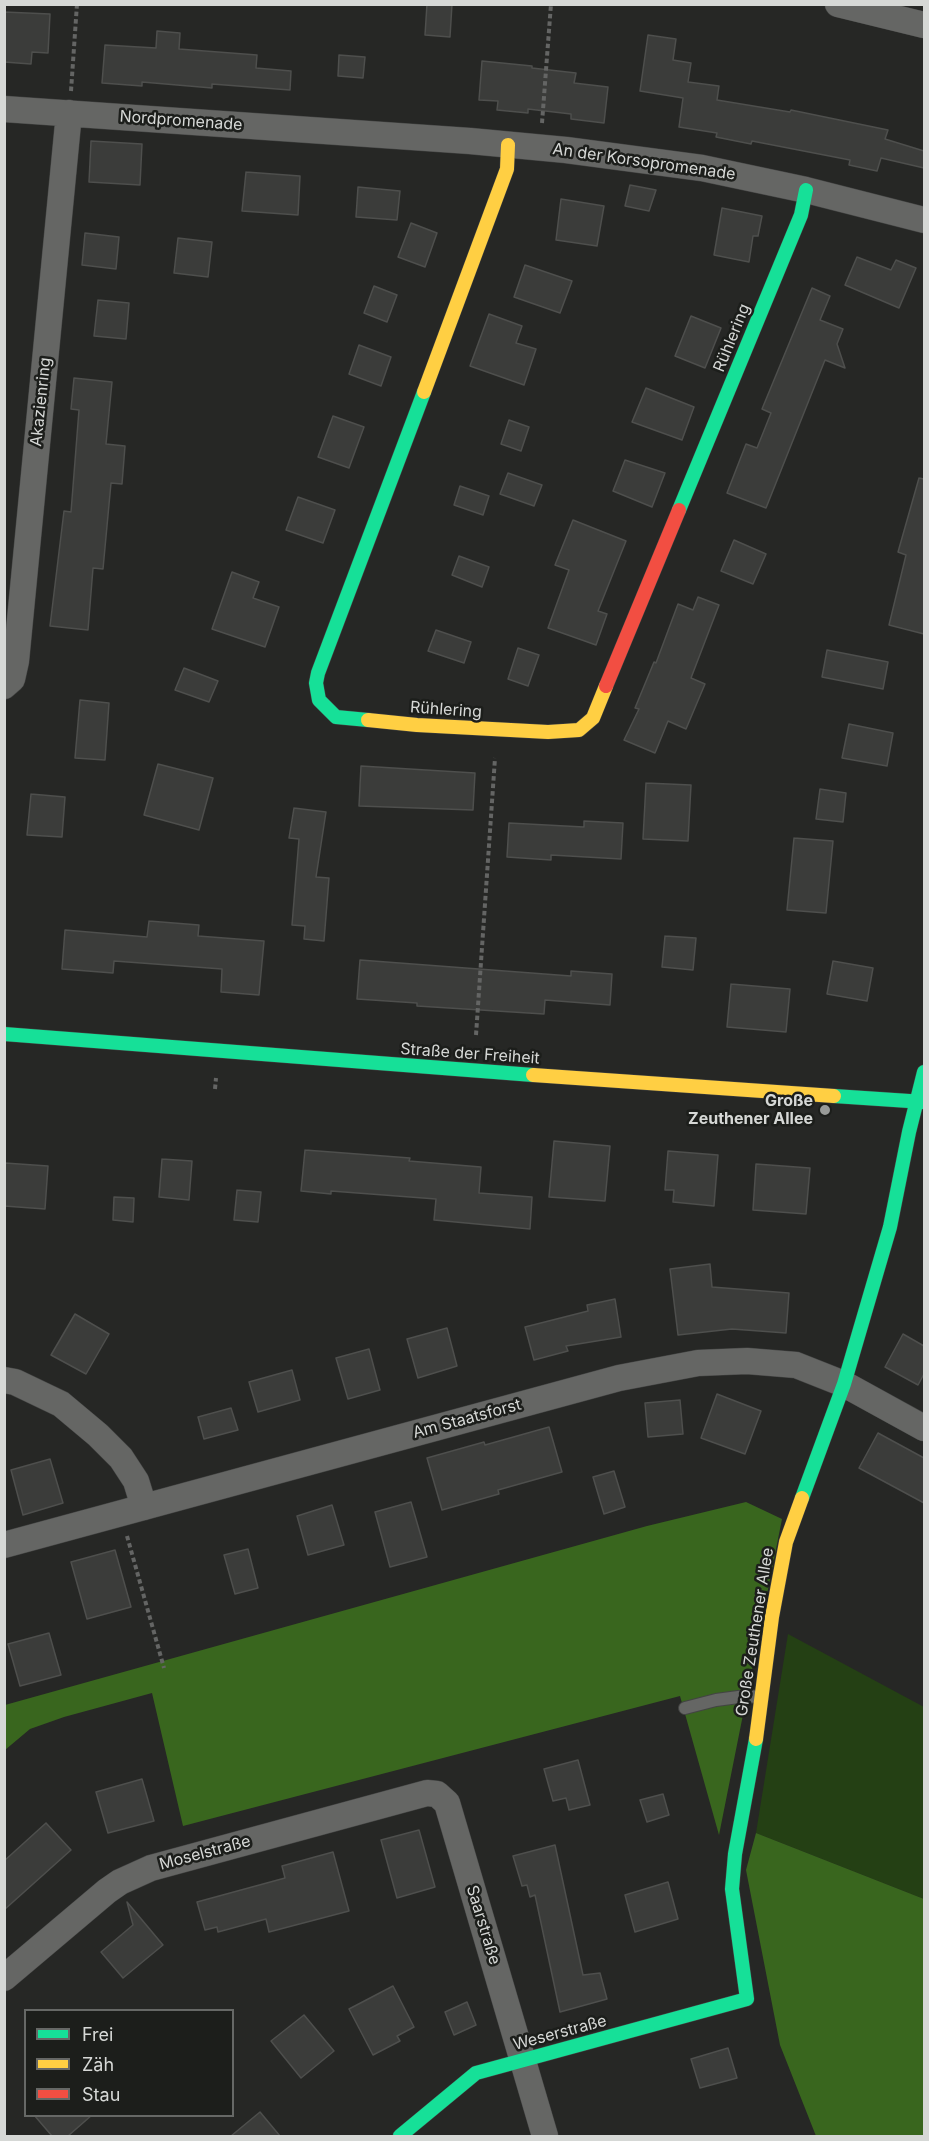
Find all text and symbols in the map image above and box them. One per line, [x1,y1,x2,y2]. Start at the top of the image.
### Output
street label: Nordpromenade [119,107,243,135]
street label: An der Korsopromenade [551,140,737,184]
street label: Rühlering [710,301,754,375]
street label: Akazienring [27,356,55,448]
street label: Rühlering [409,698,483,722]
street label: Straße der Freiheit [400,1040,540,1068]
place label: Große Zeuthener Allee [688,1091,813,1129]
marker: Große Zeuthener Allee [818,1103,832,1117]
street label: Am Staatsforst [411,1395,523,1443]
street label: Große Zeuthener Allee [732,1546,778,1718]
street label: Moselstraße [157,1832,253,1874]
street label: Saarstraße [462,1883,504,1967]
legend [24,2009,234,2117]
street label: Weserstraße [511,2011,609,2055]
text: Frei [82,2024,113,2045]
text: Zäh [82,2054,114,2075]
text: Stau [82,2084,120,2105]

